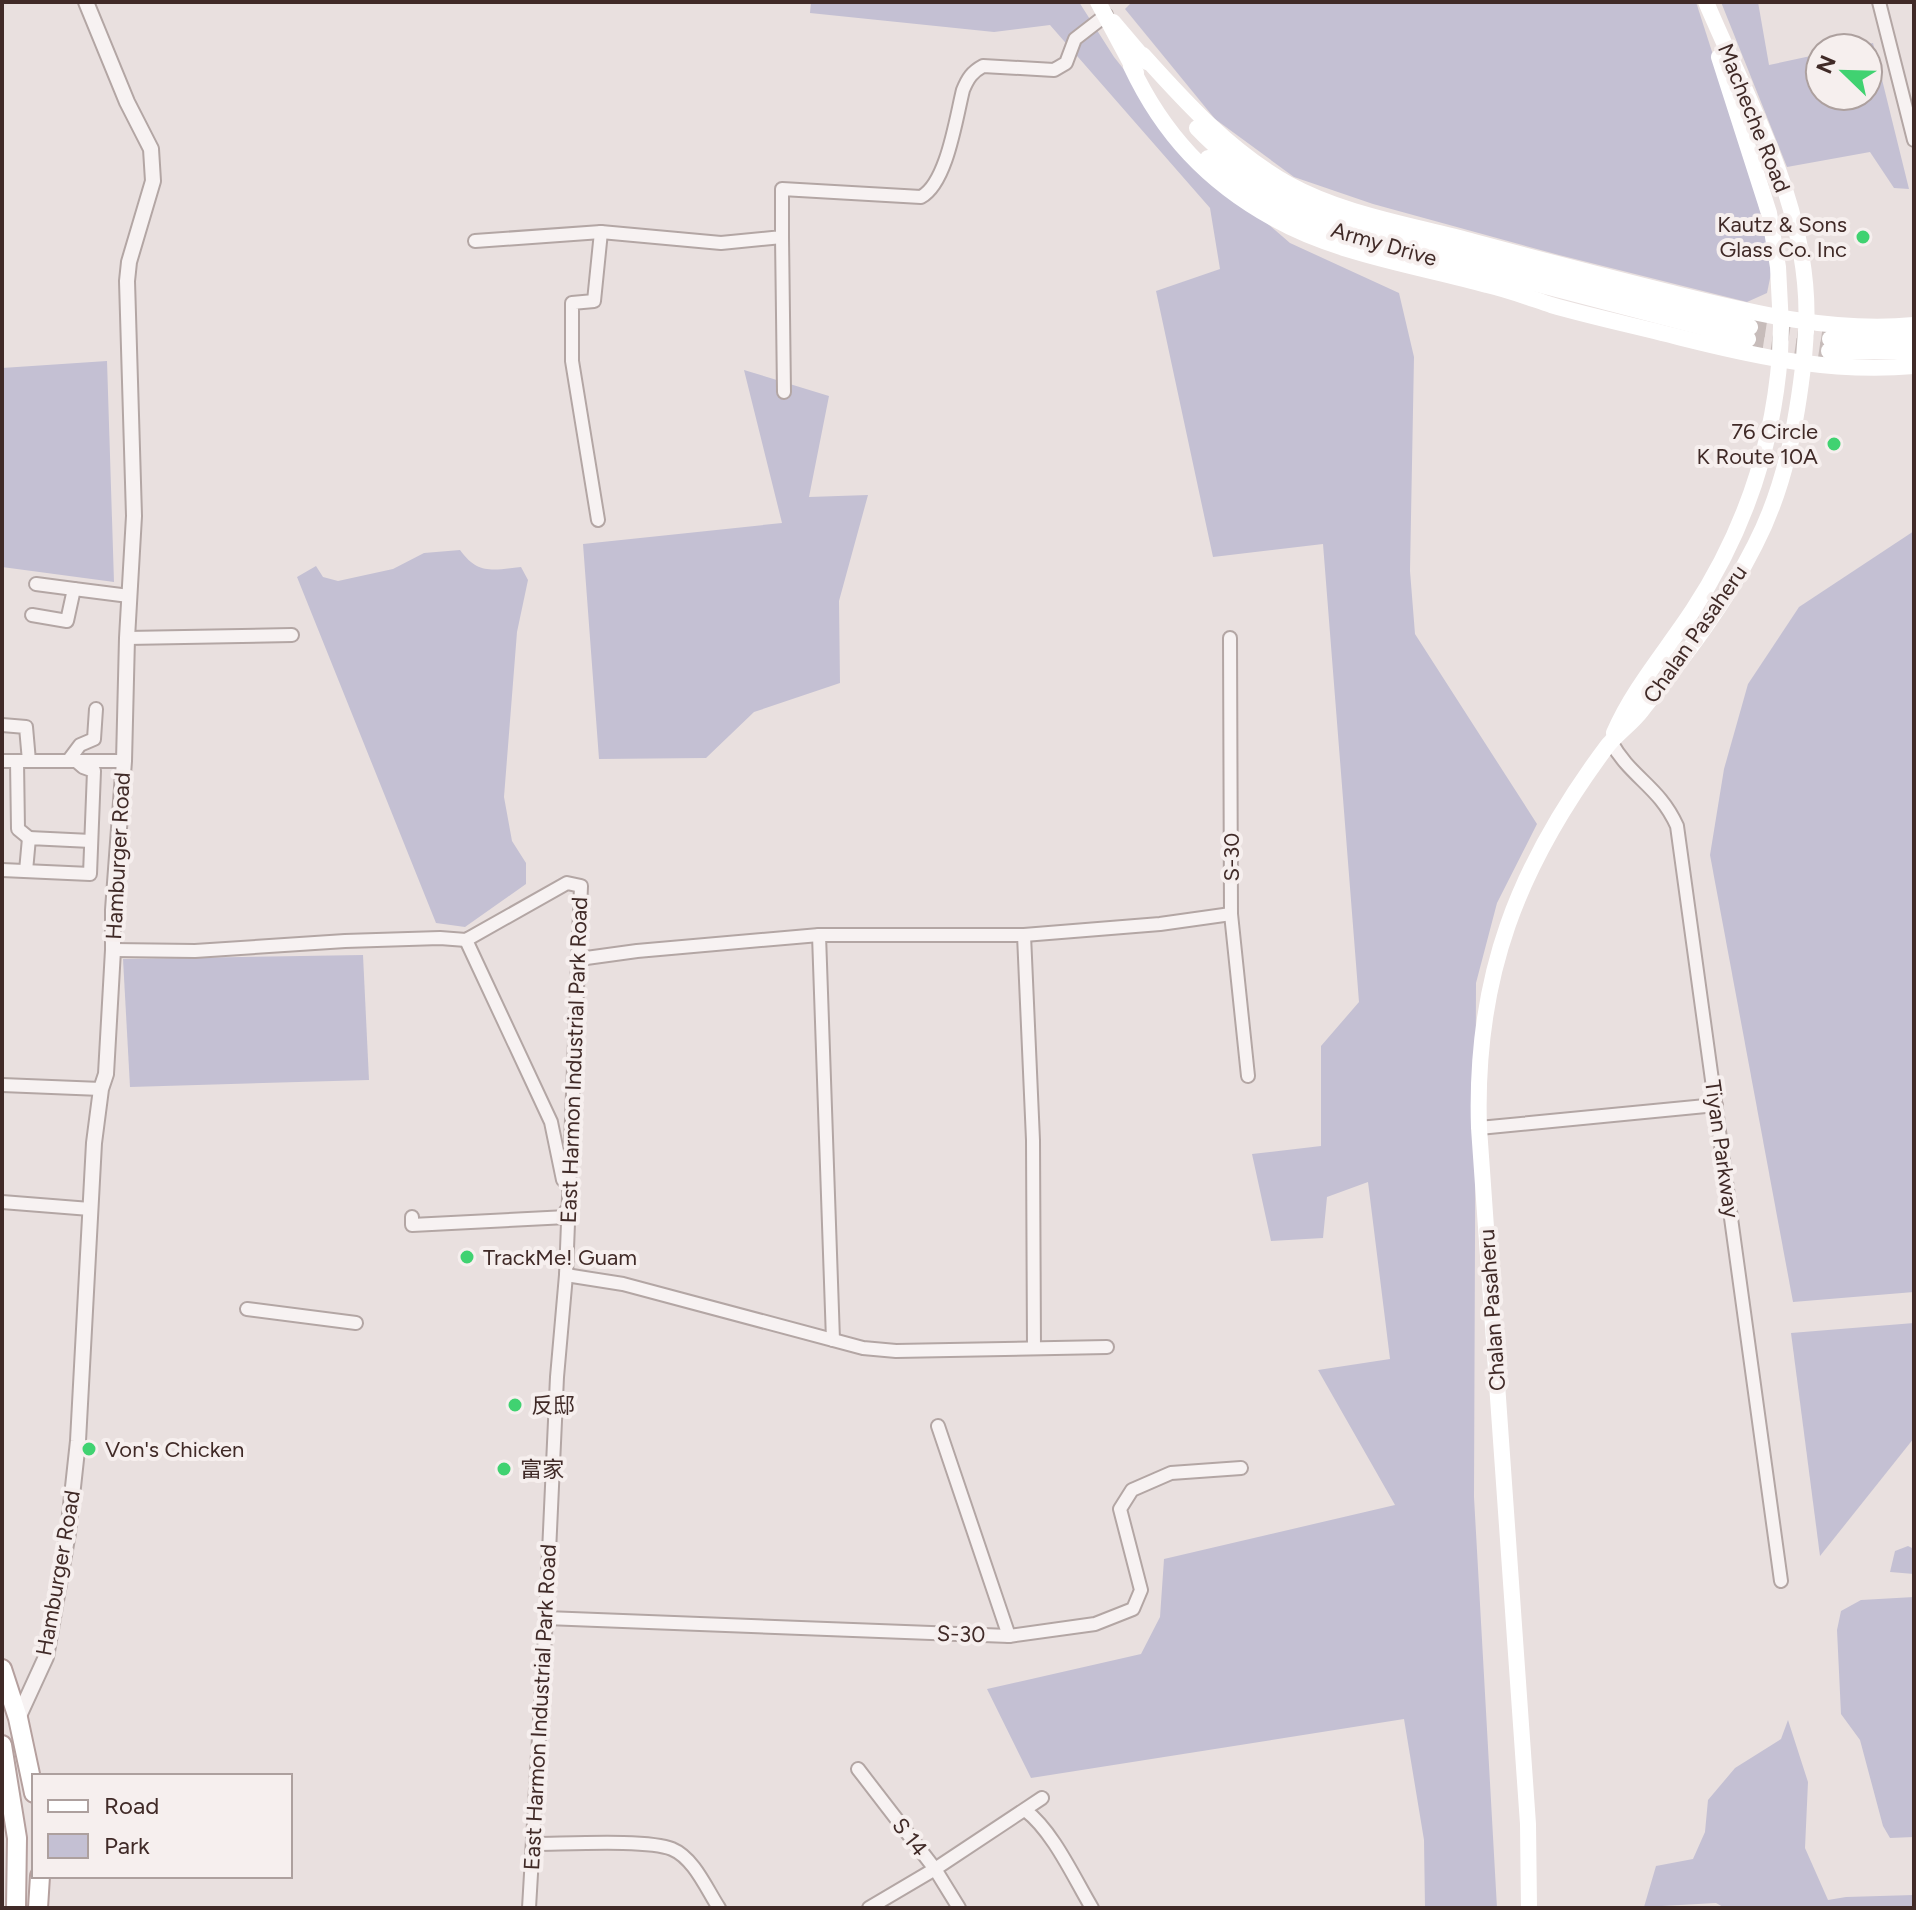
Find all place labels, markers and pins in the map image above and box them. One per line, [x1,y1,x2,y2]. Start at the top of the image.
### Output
place label: Kautz & Sons Glass Co. Inc [1717,211,1847,263]
marker: Kautz & Sons Glass Co. Inc [1854,228,1872,246]
place label: 76 Circle K Route 10A [1697,418,1818,470]
marker: 76 Circle K Route 10A [1825,435,1843,453]
place label: TrackMe! Guam [483,1244,637,1271]
marker: TrackMe! Guam [458,1248,476,1266]
place label: 反邸 [531,1392,575,1419]
marker: 反邸 [506,1396,524,1414]
place label: Von's Chicken [105,1436,244,1463]
marker: Von's Chicken [80,1440,98,1458]
place label: 富家 [520,1456,564,1483]
marker: 富家 [495,1460,513,1478]

